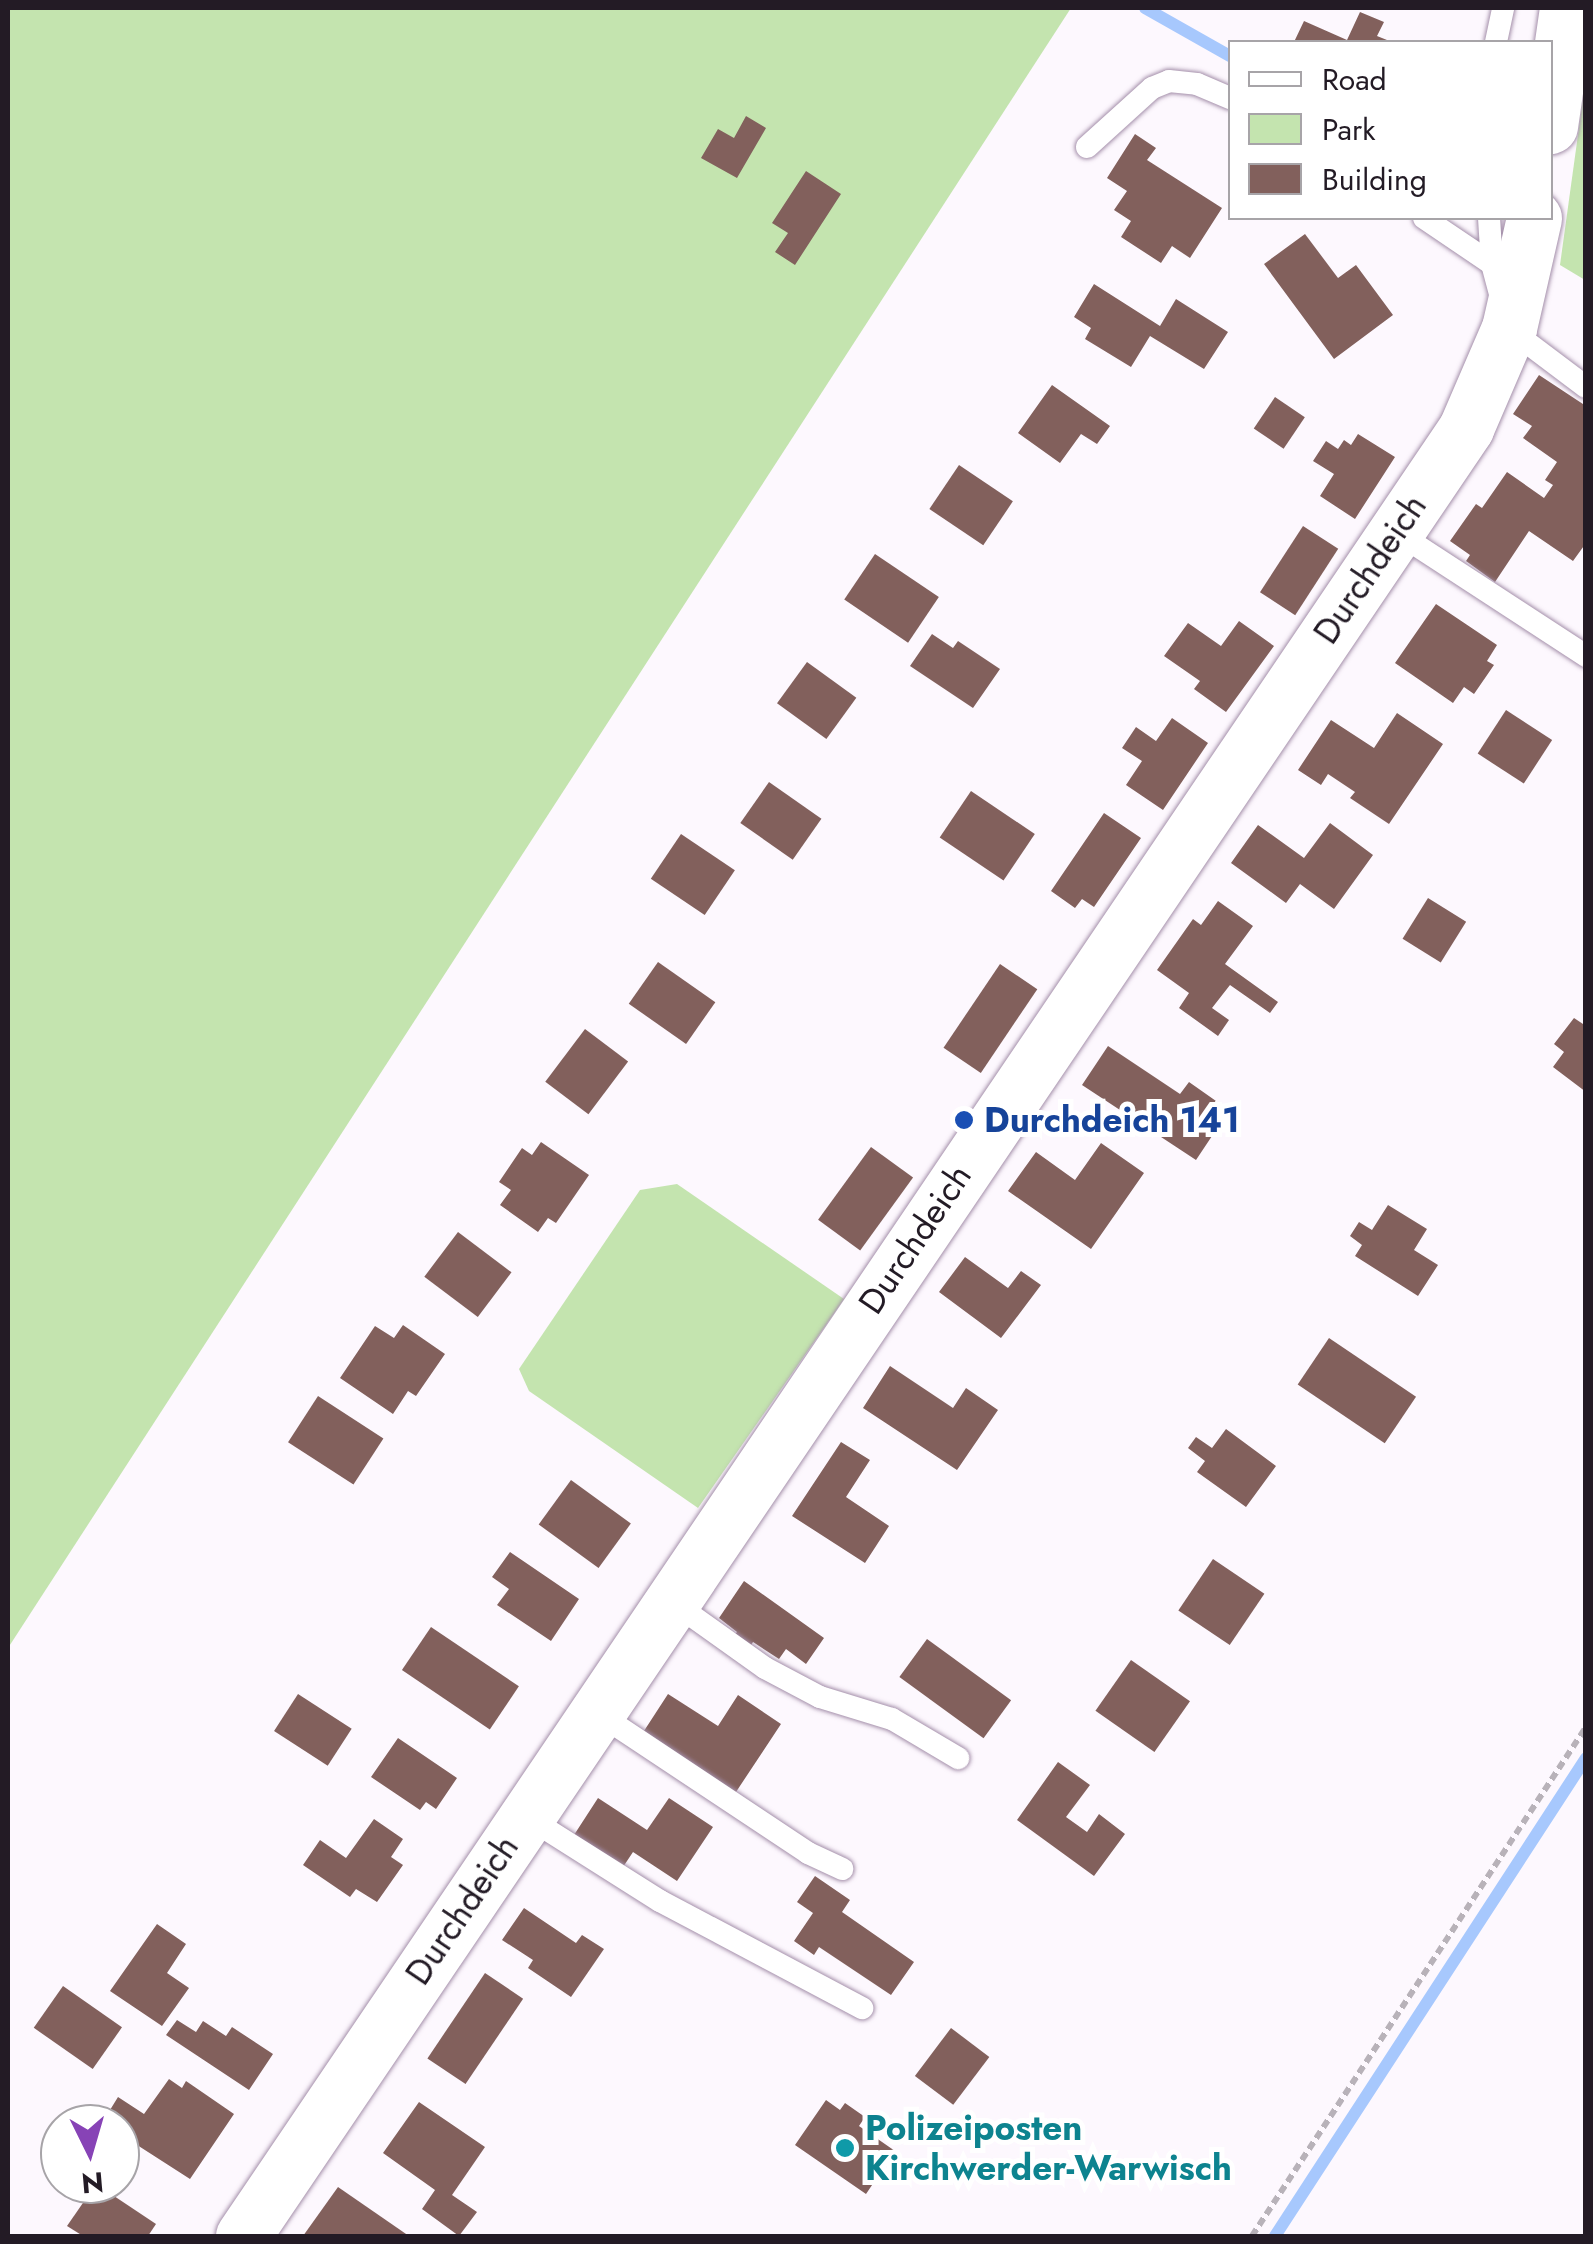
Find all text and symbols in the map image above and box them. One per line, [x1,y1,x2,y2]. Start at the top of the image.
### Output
legend [1228,40,1553,220]
text: Road [1322,58,1387,101]
text: Park [1322,108,1375,151]
text: Building [1322,158,1427,201]
street label: Durchdeich [1305,486,1435,652]
place label: Durchdeich 141 [984,1099,1240,1141]
marker: Durchdeich 141 [953,1109,975,1131]
street label: Durchdeich [850,1156,980,1322]
street label: Durchdeich [397,1827,527,1993]
north arrow [40,2104,140,2204]
place label: Polizeiposten Kirchwerder-Warwisch [865,2107,1232,2189]
marker: Polizeiposten Kirchwerder-Warwisch [834,2137,856,2159]
text: N [80,2161,105,2204]

